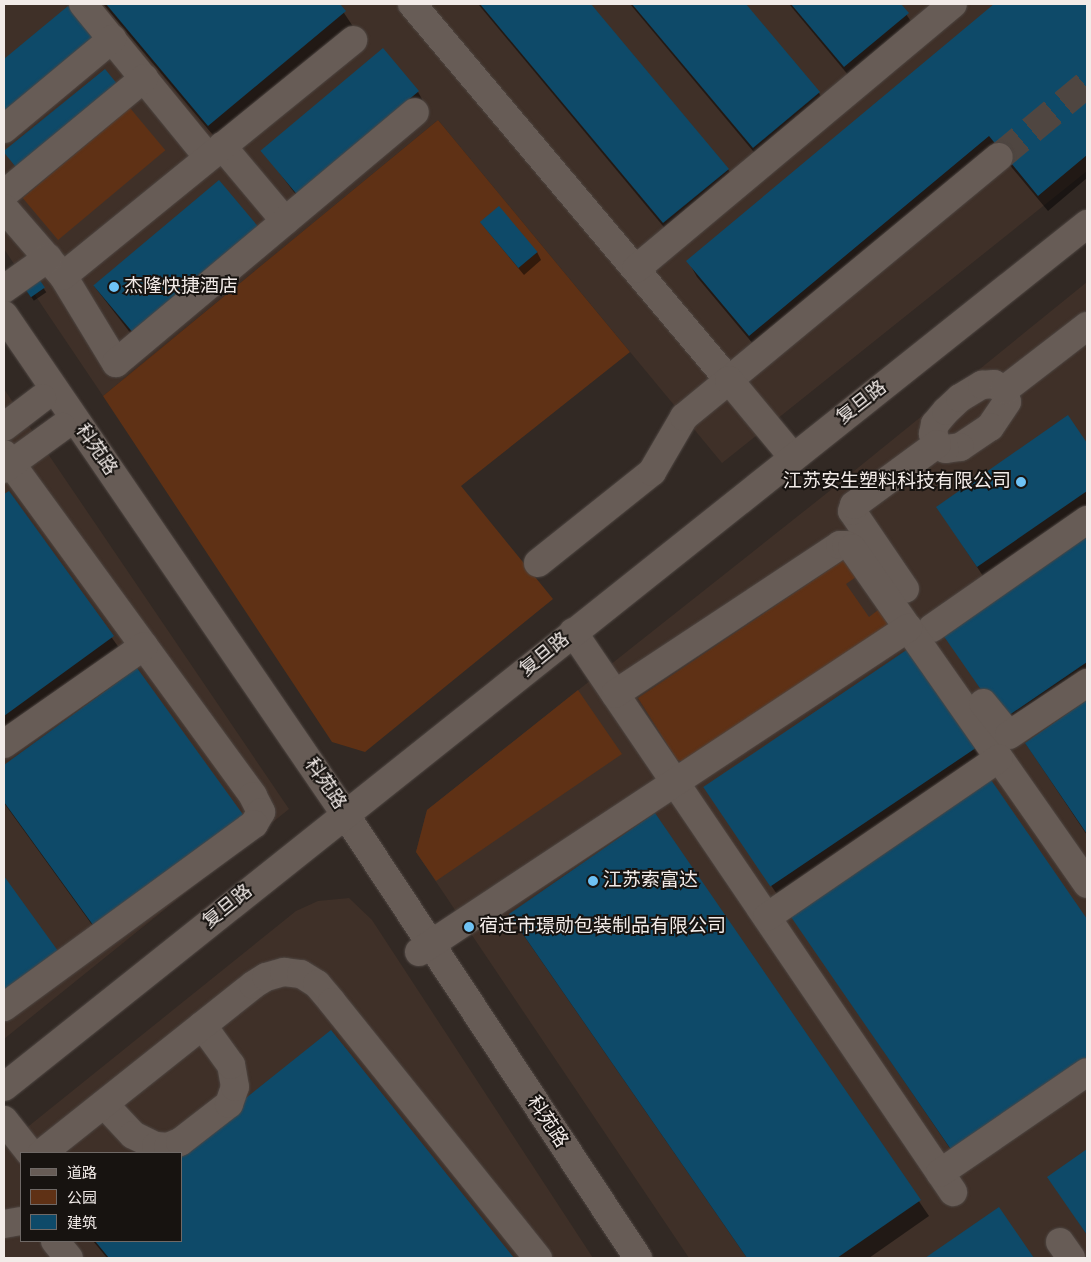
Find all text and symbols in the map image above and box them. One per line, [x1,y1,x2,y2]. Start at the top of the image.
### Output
place label: 杰隆快捷酒店 [124,276,238,298]
marker: 杰隆快捷酒店 [108,281,120,293]
street label: 复旦路 [833,376,891,430]
street label: 科苑路 [71,420,121,480]
place label: 江苏安生塑料科技有限公司 [783,471,1011,493]
marker: 江苏安生塑料科技有限公司 [1015,476,1027,488]
street label: 复旦路 [516,628,574,682]
street label: 科苑路 [300,754,350,814]
place label: 江苏索富达 [603,870,698,892]
marker: 江苏索富达 [587,875,599,887]
street label: 复旦路 [199,880,257,934]
place label: 宿迁市璟勋包装制品有限公司 [479,916,726,938]
marker: 宿迁市璟勋包装制品有限公司 [463,921,475,933]
street label: 科苑路 [522,1092,572,1152]
legend [20,1152,182,1242]
text: 道路 [67,1164,97,1182]
text: 公园 [67,1189,97,1207]
text: 建筑 [67,1214,97,1232]

